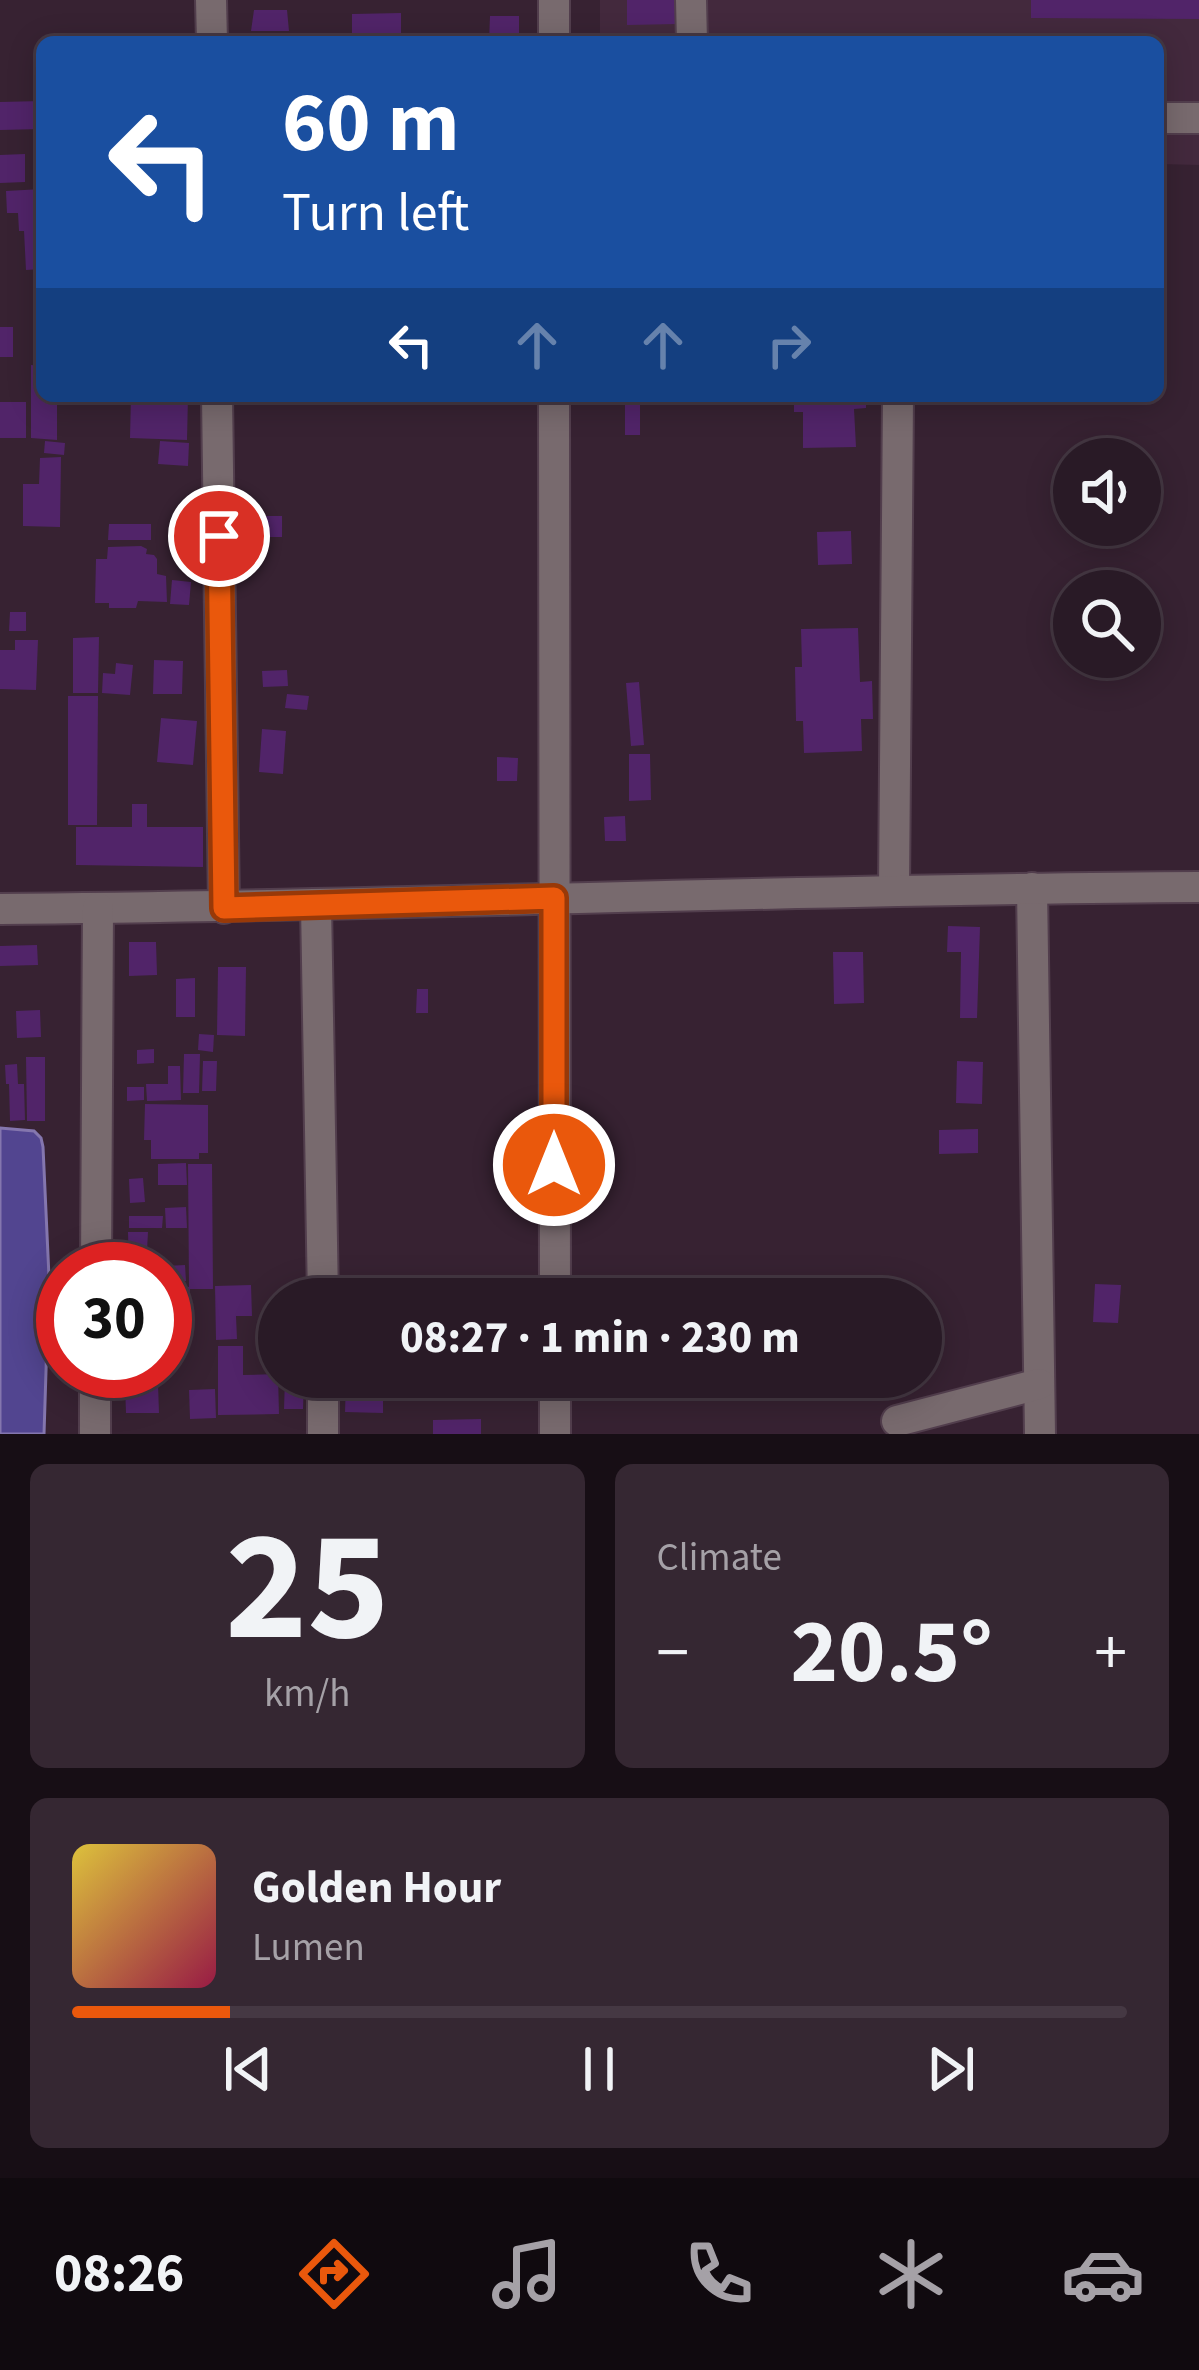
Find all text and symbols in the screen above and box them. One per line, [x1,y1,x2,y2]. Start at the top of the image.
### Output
text: 60 m [282,64,460,184]
icon: left [84,84,240,240]
text: Turn left [282,175,469,252]
icon: left [378,312,444,378]
icon: ahead [504,312,570,378]
icon: ahead [630,312,696,378]
icon: right [756,312,822,378]
map controls [1053,438,1161,678]
button: sound [1053,438,1161,546]
pin [168,485,270,587]
icon: arrive [186,503,252,569]
button: search [1053,570,1161,678]
position arrow [491,1102,617,1228]
speed limit sign: 30 [36,1242,192,1398]
text: 08:27 · 1 min · 230 m [400,1306,800,1370]
text: 25 [225,1477,390,1699]
text: Climate [657,1530,782,1586]
text: 20.5° [791,1589,993,1717]
text: − [657,1606,689,1700]
text: + [1094,1606,1127,1700]
text: km/h [264,1666,351,1722]
text: Golden Hour [252,1856,501,1920]
text: Lumen [252,1920,365,1976]
icon: previous [215,2036,281,2102]
icon: pause [566,2036,632,2102]
icon: next [918,2036,984,2102]
icon: directions [292,2232,376,2316]
icon: music [485,2232,569,2316]
icon: phone [677,2232,761,2316]
icon: climate [869,2232,953,2316]
icon: car [1061,2232,1145,2316]
text: 08:26 [54,2236,184,2313]

